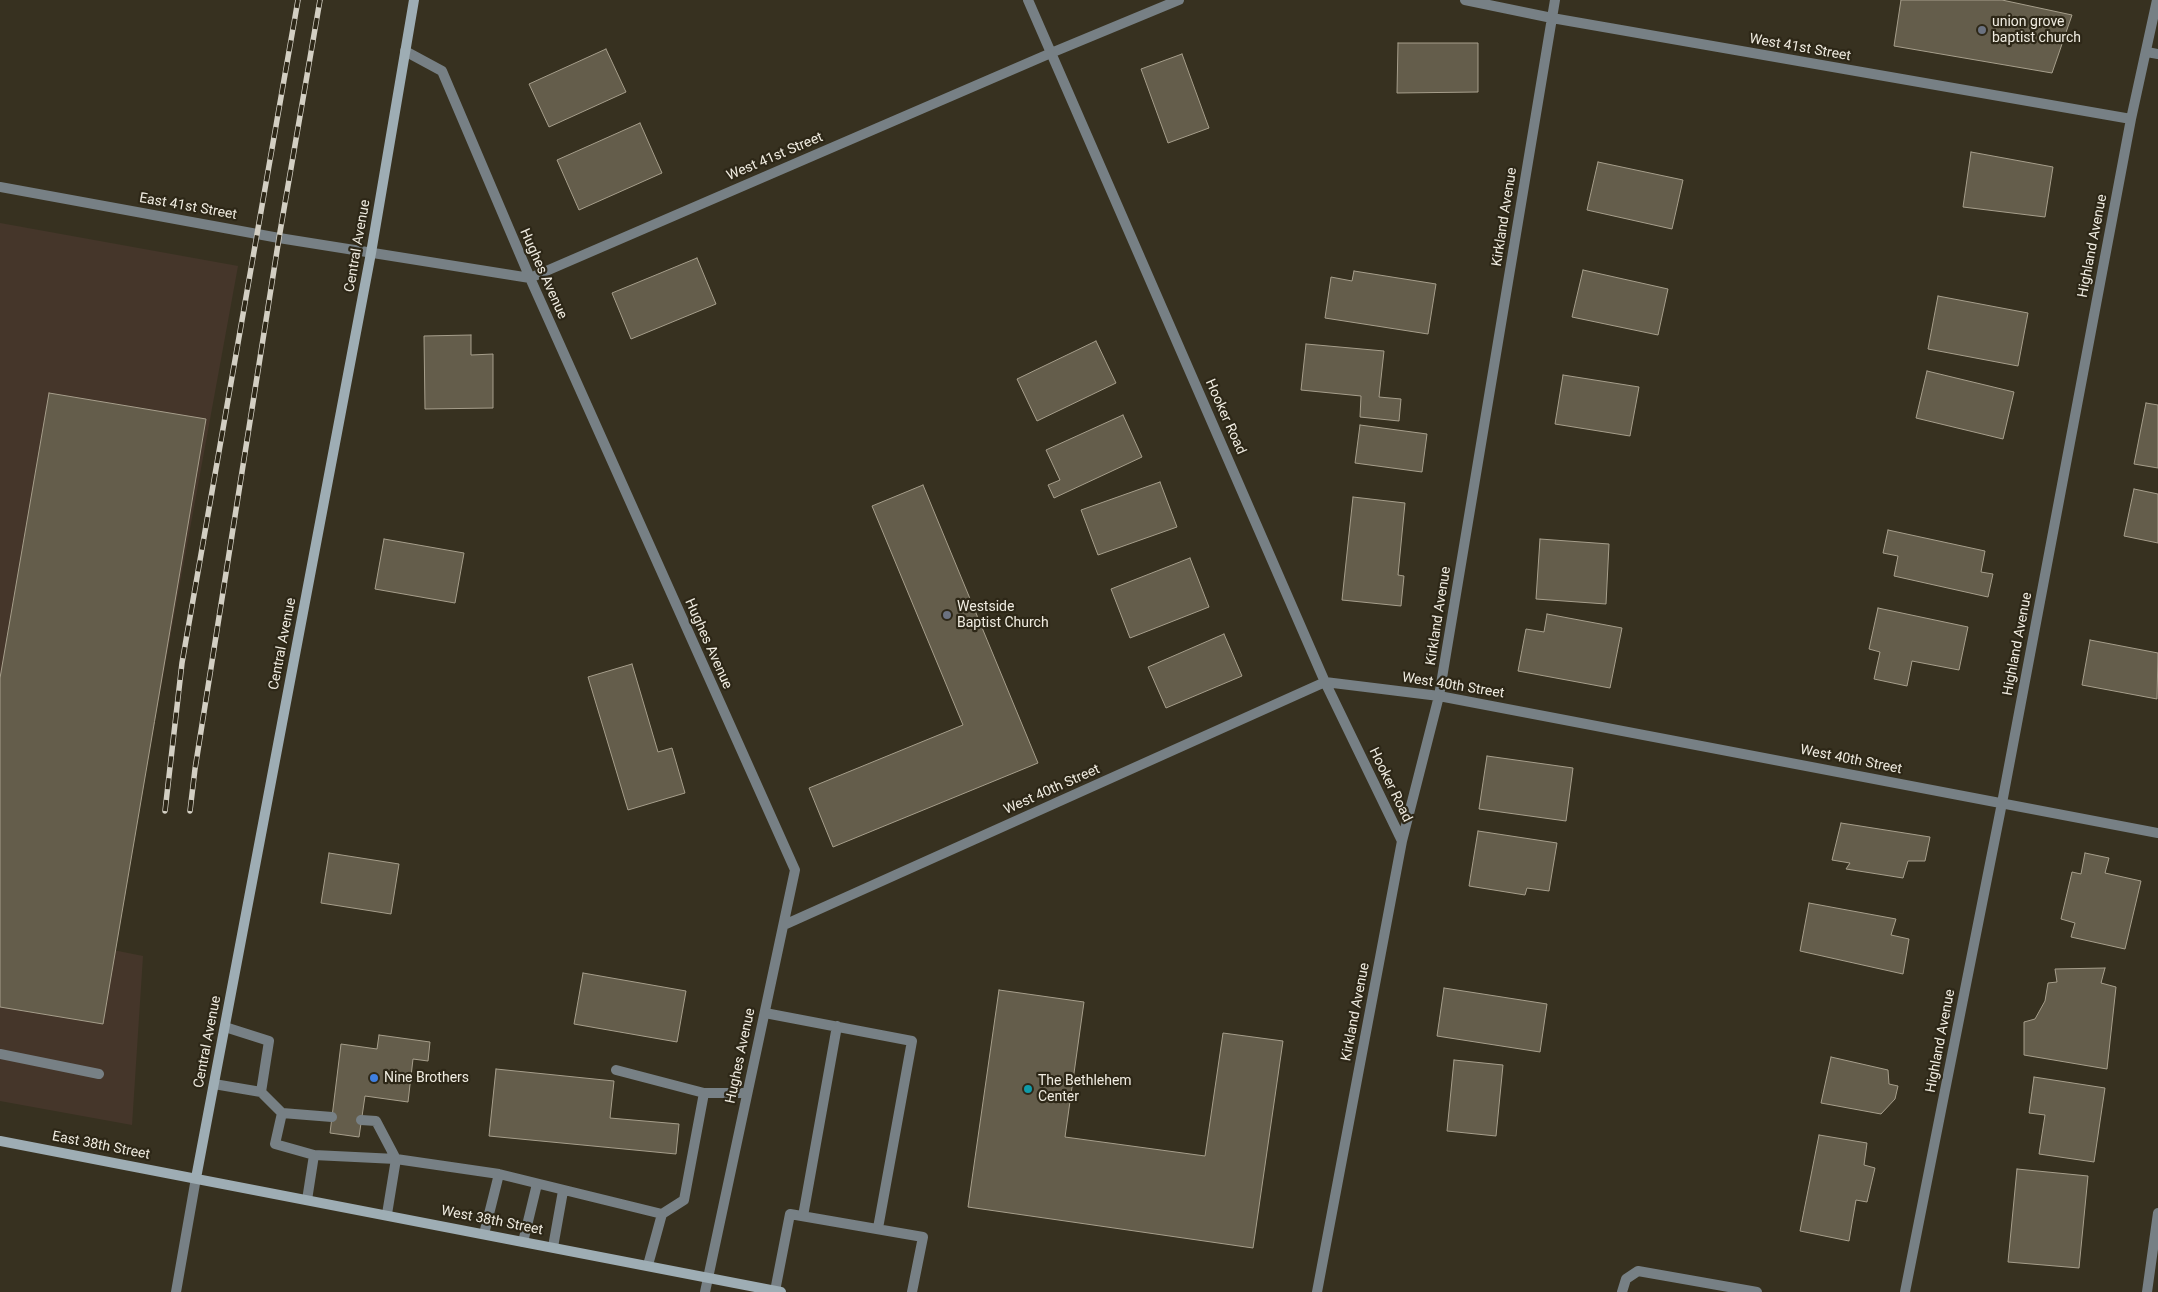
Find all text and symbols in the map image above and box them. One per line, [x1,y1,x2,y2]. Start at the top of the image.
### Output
place label: union grove baptist church [1992,14,2081,46]
marker: union grove baptist church [1976,24,1988,36]
street label: West 41st Street [1748,31,1852,65]
street label: West 41st Street [724,129,826,185]
street label: Kirkland Avenue [1489,166,1521,268]
street label: East 41st Street [138,190,238,224]
street label: Highland Avenue [2075,193,2111,299]
street label: Central Avenue [342,198,374,294]
street label: Hughes Avenue [516,226,570,322]
street label: Hooker Road [1201,377,1249,457]
street label: Kirkland Avenue [1423,565,1455,667]
street label: Highland Avenue [2000,591,2036,697]
street label: Central Avenue [266,596,300,692]
street label: Hughes Avenue [681,596,735,692]
place label: Westside Baptist Church [957,599,1049,632]
marker: Westside Baptist Church [941,609,953,621]
street label: West 40th Street [1401,670,1505,702]
street label: West 40th Street [1799,742,1903,778]
street label: Hooker Road [1365,745,1415,825]
street label: West 40th Street [1001,761,1103,819]
street label: Kirkland Avenue [1338,961,1374,1063]
street label: Highland Avenue [1923,988,1959,1094]
street label: Central Avenue [191,994,225,1090]
street label: Hughes Avenue [723,1007,759,1105]
place label: Nine Brothers [384,1070,469,1086]
marker: Nine Brothers [368,1072,380,1084]
place label: The Bethlehem Center [1038,1073,1132,1106]
marker: The Bethlehem Center [1022,1083,1034,1095]
street label: East 38th Street [51,1128,151,1164]
street label: West 38th Street [440,1203,544,1239]

